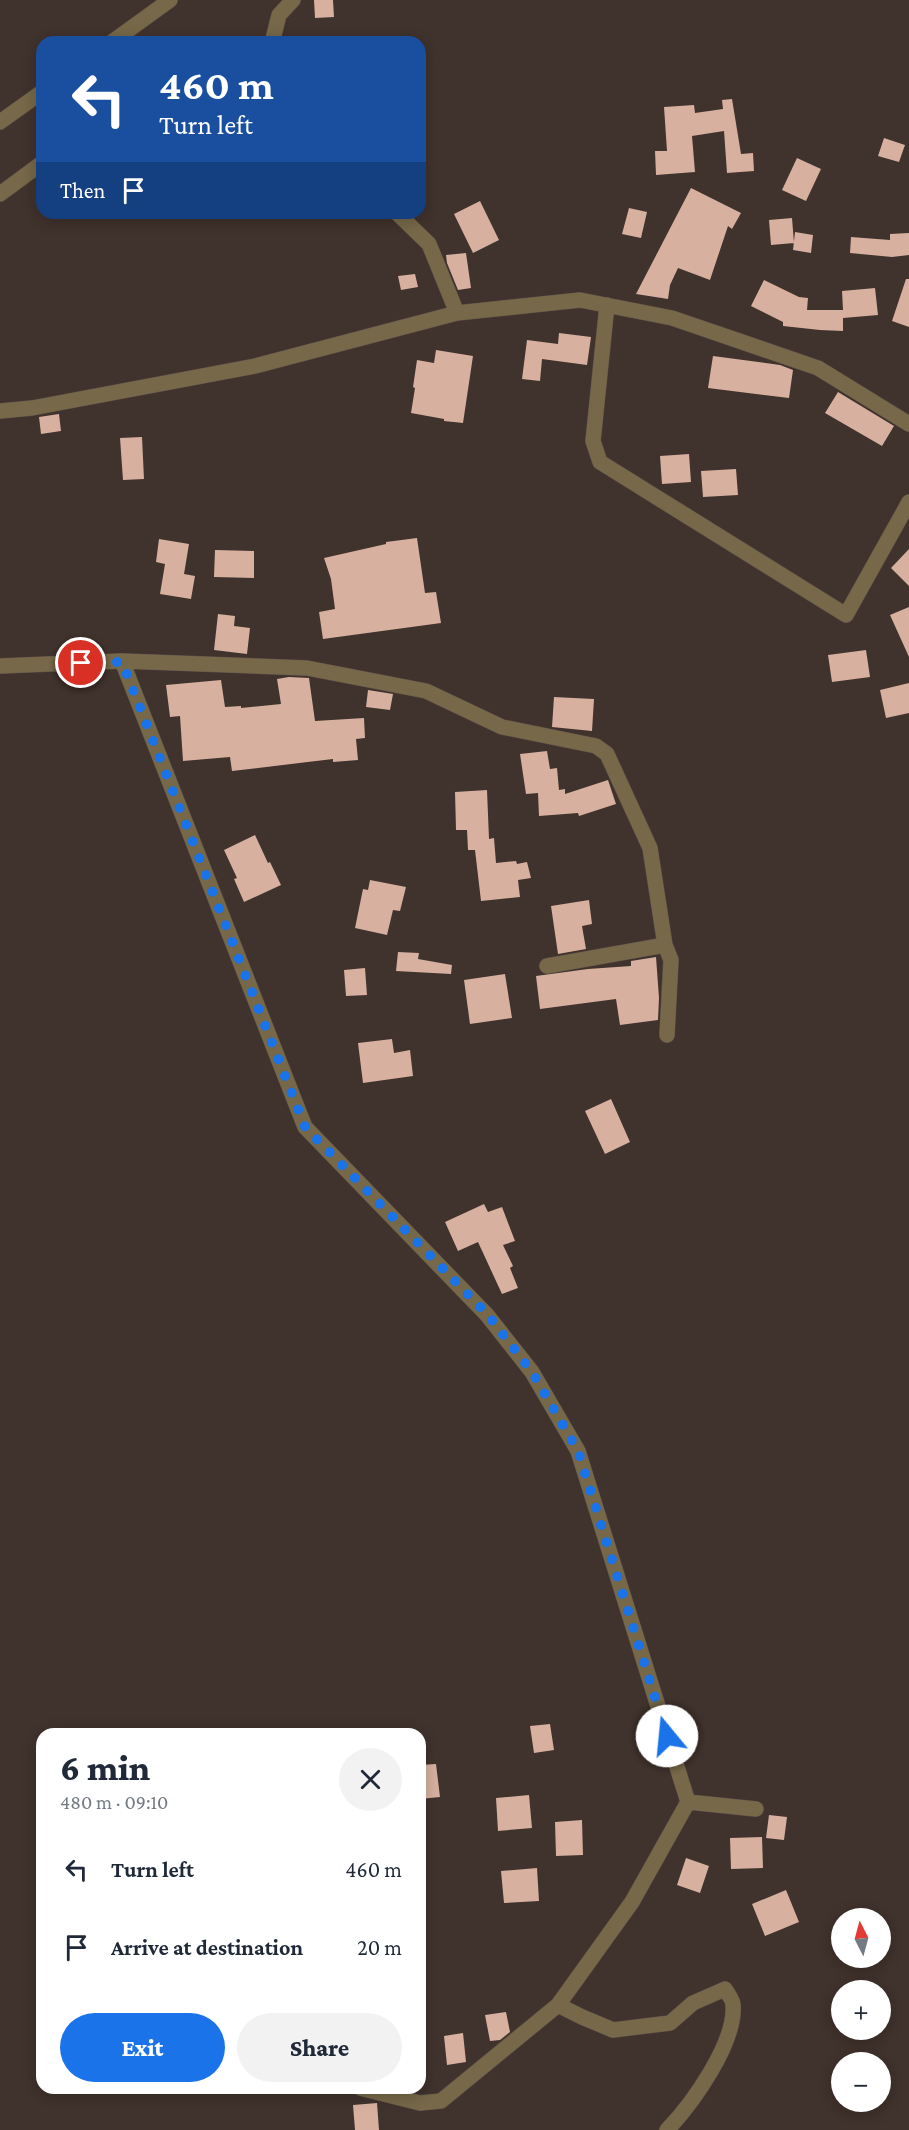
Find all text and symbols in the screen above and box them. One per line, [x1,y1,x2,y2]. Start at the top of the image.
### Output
icon: left [60,60,138,138]
text: 460 m [159,61,274,108]
text: Turn left [159,110,253,140]
icon: arrive [117,174,150,207]
text: Then [60,178,105,203]
pin [55,637,106,688]
icon: arrive [64,646,97,679]
position arrow [635,1704,699,1768]
text: 6 min [60,1748,150,1788]
button: close [339,1748,402,1811]
text: 480 m · 09:10 [60,1791,168,1813]
icon: left [60,1853,93,1886]
text: Turn left [111,1857,194,1882]
text: 460 m [345,1857,402,1882]
north arrow [831,1908,891,1968]
map controls [831,1908,891,2112]
icon: arrive [60,1931,93,1964]
text: Arrive at destination [111,1935,303,1960]
text: 20 m [357,1935,402,1960]
button: + [831,1980,891,2040]
button: Exit [60,2013,225,2082]
button: Share [237,2013,402,2082]
button: − [831,2052,891,2112]

